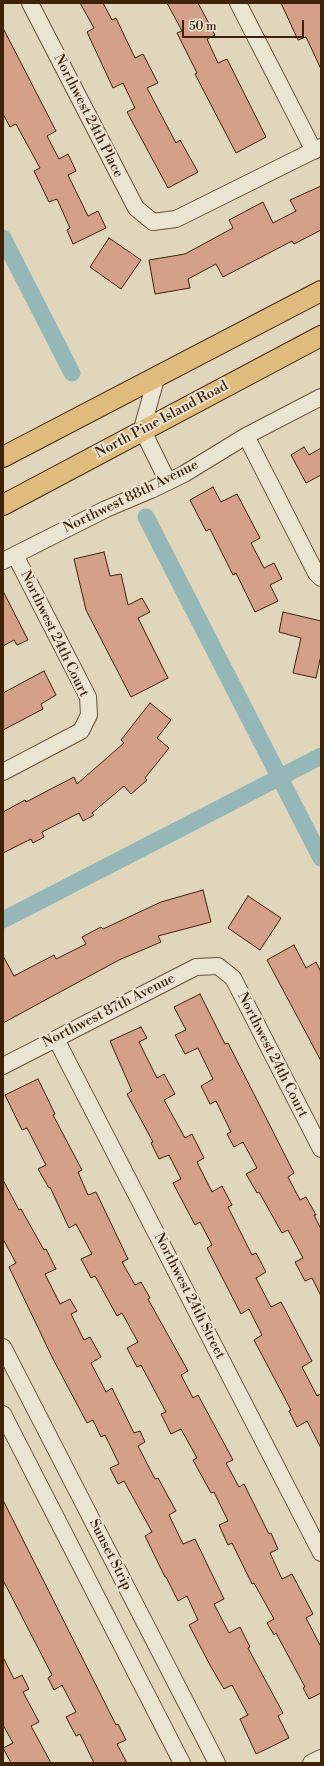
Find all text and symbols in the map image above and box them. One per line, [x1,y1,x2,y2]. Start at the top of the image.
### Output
scale bar [184,12,306,38]
text: 50 m [189,19,217,34]
street label: Northwest 24th Place [50,51,126,181]
street label: North Pine Island Road [93,378,231,462]
street label: Northwest 88th Avenue [61,457,201,537]
street label: Northwest 24th Court [16,568,92,700]
street label: Northwest 87th Avenue [40,970,178,1052]
street label: Northwest 24th Court [233,990,311,1120]
street label: Northwest 24th Street [150,1230,228,1362]
street label: Sunset Strip [85,1517,135,1593]

